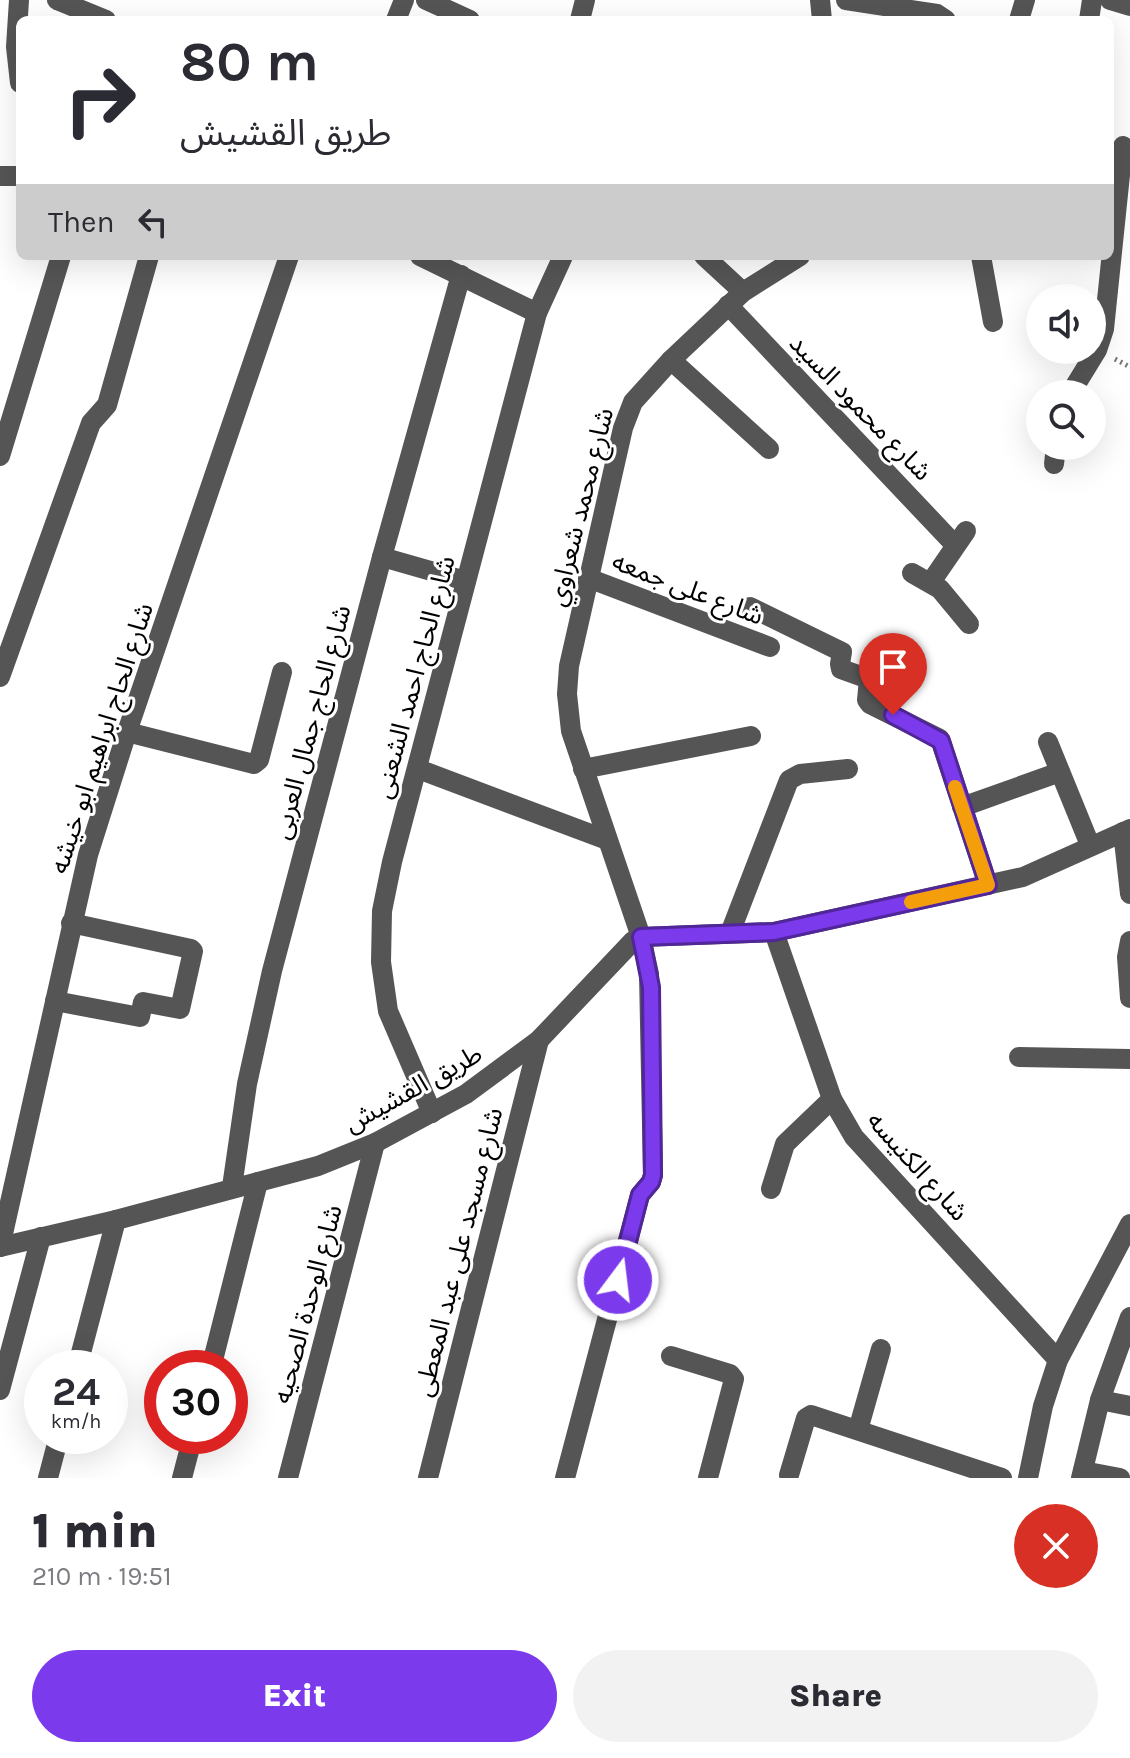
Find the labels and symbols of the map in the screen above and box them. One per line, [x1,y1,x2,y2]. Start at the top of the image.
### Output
street label: شارع محمود السيد [781,328,938,489]
street label: شارع محمد شعراوي [541,405,624,610]
street label: شارع على جمعه [607,545,768,634]
street label: شارع الحاج احمد الشعنى [367,552,465,803]
street label: شارع الحاج ابراهيم ابو خيشه [43,599,164,879]
street label: شارع الحاج جمال العربى [265,602,361,843]
pin [859,633,927,715]
street label: طريق القشيش [339,1038,488,1139]
street label: شارع مسجد على عبد المعطى [408,1105,512,1400]
street label: شارع الكنيسه [858,1105,975,1229]
street label: شارع الوحدة الصحيه [266,1201,352,1408]
position arrow [576,1238,660,1322]
speed limit sign: 30 [144,1350,248,1454]

